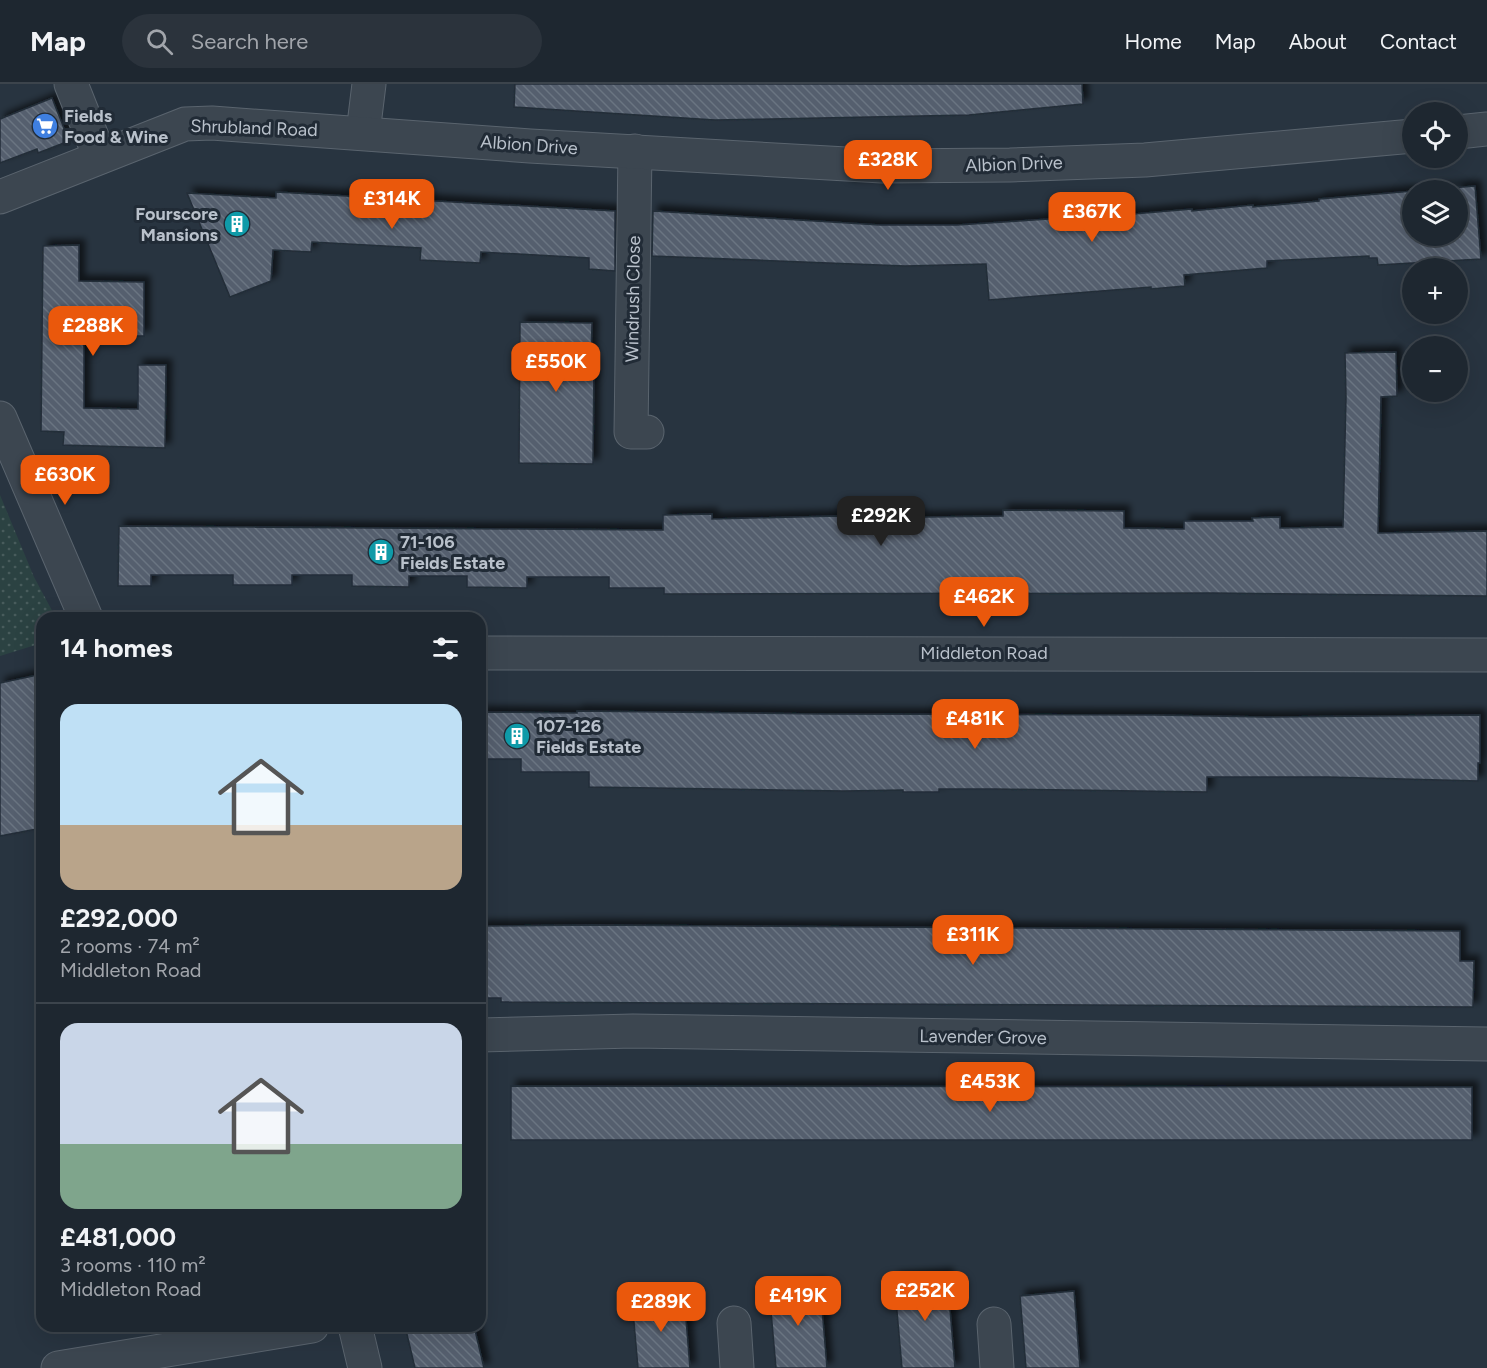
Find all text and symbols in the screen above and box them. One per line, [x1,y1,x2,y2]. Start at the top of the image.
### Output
search box [122,14,542,68]
text: Map [30,24,86,58]
icon: search [143,25,176,58]
text: Search here [191,28,308,55]
text: Home [1125,29,1182,54]
text: Map [1215,29,1256,54]
text: About [1289,29,1347,54]
text: Contact [1380,29,1457,54]
map controls [1402,102,1468,402]
button: locate [1402,102,1468,168]
place label: Fields Food & Wine [64,105,168,148]
supermarket icon: Fields Food & Wine [30,111,60,141]
street label: Shrubland Road [190,115,318,141]
street label: Albion Drive [480,131,579,159]
pin: £328K [846,140,930,191]
text: £328K [858,147,918,171]
street label: Albion Drive [965,151,1063,177]
pin: £314K [350,179,434,230]
button: layers [1402,180,1468,246]
text: £314K [363,186,421,210]
pin: £367K [1050,192,1134,243]
text: £367K [1062,199,1122,223]
place label: Fourscore Mansions [135,203,219,246]
building icon: Fourscore Mansions [222,209,252,239]
street label: Windrush Close [621,235,645,363]
button: + [1402,258,1468,324]
pin: £288K [51,306,135,357]
text: £288K [62,313,124,337]
button: − [1402,336,1468,402]
pin: £550K [514,342,598,393]
text: £550K [525,349,587,373]
pin: £630K [23,455,107,506]
text: £630K [35,462,95,486]
pin: £292K [839,496,923,547]
text: £292K [851,503,911,527]
place label: 71-106 Fields Estate [400,531,505,574]
building icon: 71-106 Fields Estate [366,537,396,567]
pin: £462K [942,577,1026,628]
text: £462K [953,584,1015,608]
text: 14 homes [60,632,173,664]
icon: filters [429,632,462,665]
street label: Middleton Road [920,642,1048,664]
pin: £481K [933,699,1017,750]
text: £481K [946,706,1004,730]
place label: 107-126 Fields Estate [536,715,641,758]
building icon: 107-126 Fields Estate [502,721,532,751]
icon: home [207,743,315,851]
text: £292,000 [60,902,178,934]
pin: £311K [931,915,1015,966]
text: £311K [946,922,1000,946]
text: 2 rooms · 74 m² [60,934,200,958]
text: Middleton Road [60,958,202,982]
street label: Lavender Grove [919,1025,1047,1049]
icon: home [207,1062,315,1170]
pin: £453K [948,1062,1032,1113]
text: £453K [960,1069,1020,1093]
text: £481,000 [60,1221,176,1253]
text: 3 rooms · 110 m² [60,1253,206,1277]
pin: £252K [883,1271,967,1322]
pin: £419K [756,1276,840,1327]
text: Middleton Road [60,1277,202,1301]
text: £252K [895,1278,955,1302]
pin: £289K [619,1282,703,1333]
text: £419K [769,1283,827,1307]
text: £289K [631,1289,691,1313]

